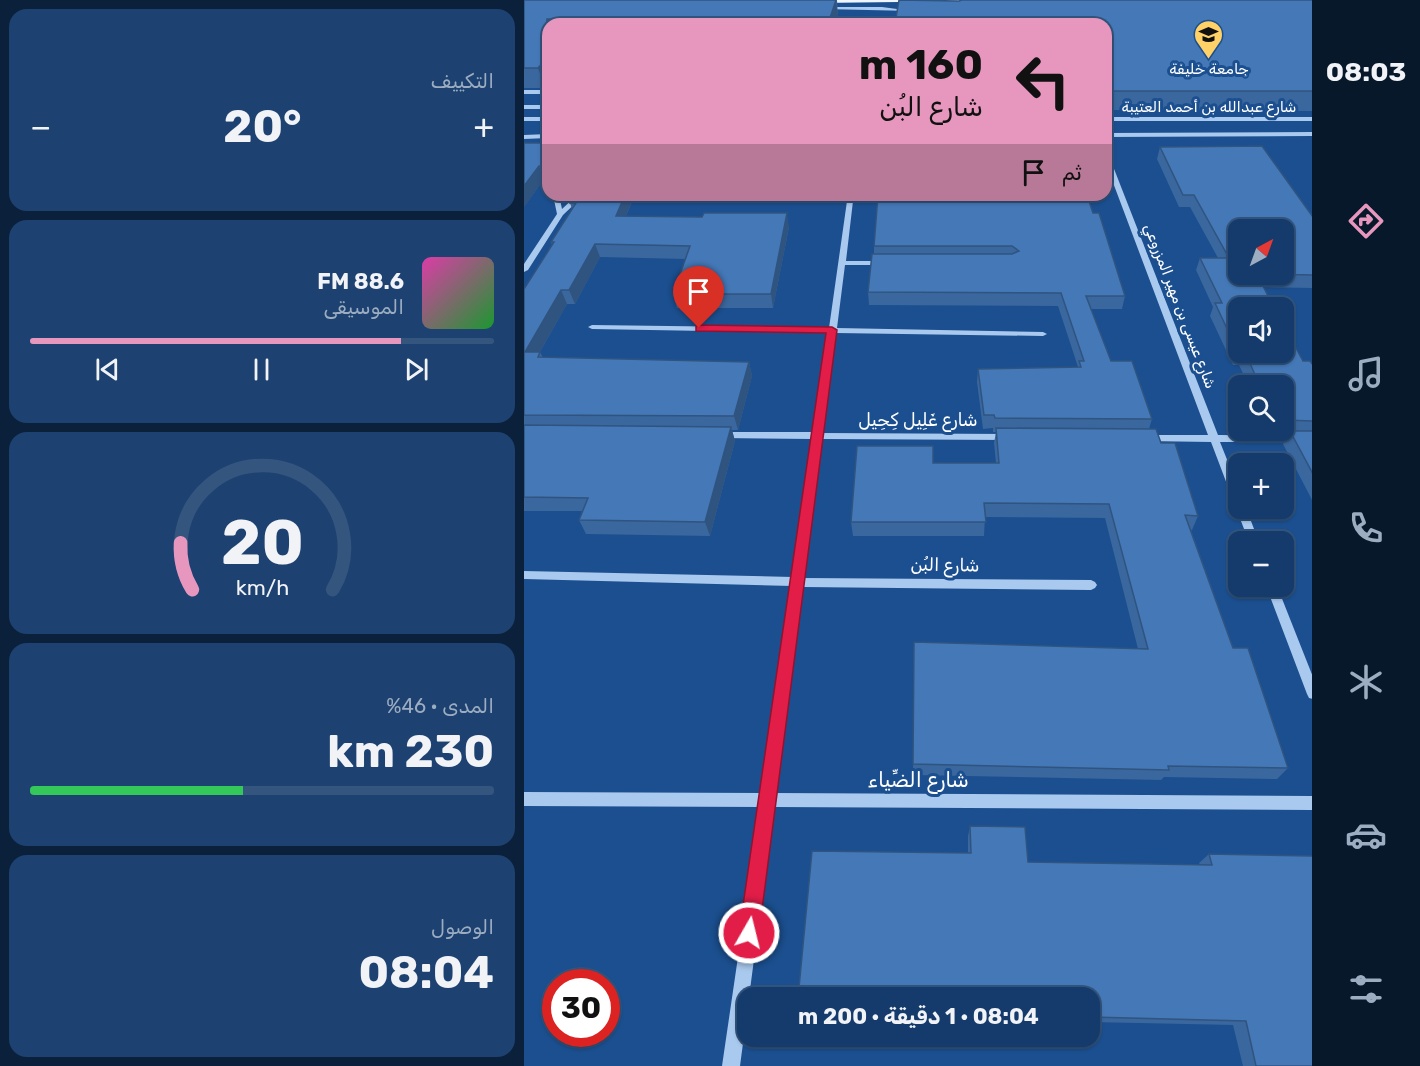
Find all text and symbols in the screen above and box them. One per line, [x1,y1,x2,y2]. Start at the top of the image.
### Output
school or university icon: جامعة خليفة [1193,18,1225,60]
text: 160 m [859,40,983,90]
icon: left [1004,42,1082,120]
text: 08:03 [1326,56,1406,88]
place label: جامعة خليفة [1169,60,1249,78]
text: التكييف [431,69,494,93]
text: شارع البُن [880,91,983,123]
street label: شارع عبدالله بن أحمد العتيبة [1122,98,1296,118]
text: 20° [223,100,302,153]
text: − [30,107,51,146]
text: + [473,107,494,146]
icon: arrive [1017,156,1050,189]
text: ثم [1062,159,1082,186]
icon: directions [1345,200,1387,242]
north arrow [1228,219,1294,285]
map controls [1228,219,1294,597]
street label: شارع عيسى بن مهير المزروعي [1137,221,1220,392]
pin [673,266,724,328]
text: 88.6 FM [317,268,404,295]
icon: arrive [682,275,715,308]
text: الموسيقى [323,295,404,319]
button: sound [1228,297,1294,363]
icon: previous [91,353,124,386]
icon: pause [245,353,278,386]
icon: next [400,353,433,386]
icon: music [1345,353,1387,395]
button: search [1228,375,1294,441]
street label: شارع غَلِيل كِحِيل [858,409,978,432]
button: + [1228,453,1294,519]
text: 20 [221,506,303,580]
icon: phone [1345,507,1387,549]
button: − [1228,531,1294,597]
street label: شارع البُن [910,553,980,578]
text: km/h [235,575,289,600]
icon: climate [1345,661,1387,703]
text: المدى · 46% [386,694,494,718]
text: 230 km [327,725,494,778]
street label: شارع الضِّياء [867,767,969,794]
icon: car [1345,814,1387,856]
position arrow [717,901,781,965]
text: الوصول [431,915,494,939]
text: 08:04 [358,946,494,999]
icon: filters [1345,968,1387,1010]
speed limit sign: 30 [542,969,620,1047]
text: 08:04 · 1 دقيقة · 200 m [798,1003,1039,1030]

